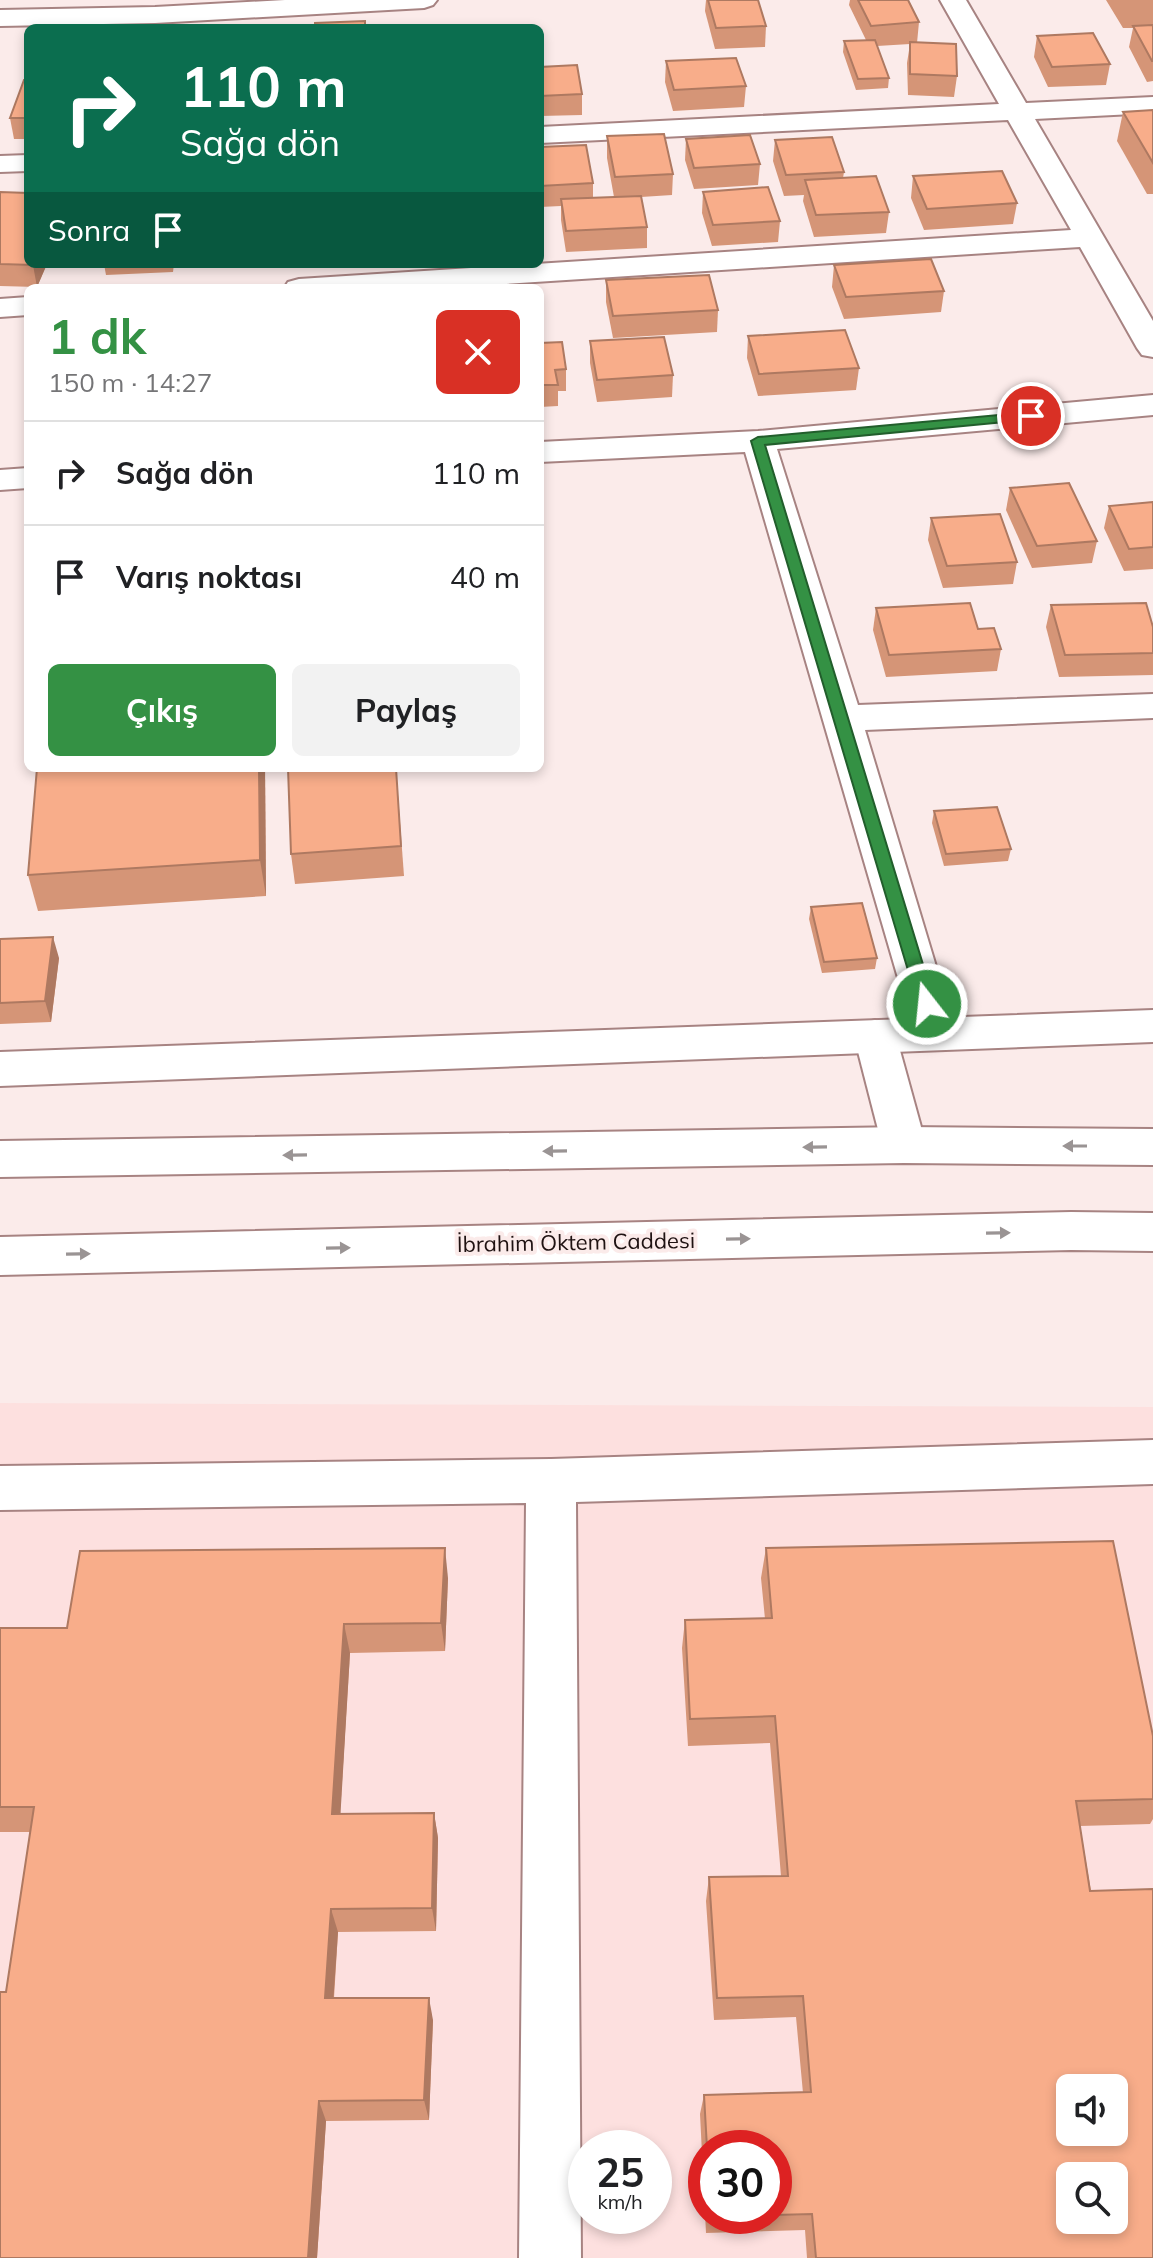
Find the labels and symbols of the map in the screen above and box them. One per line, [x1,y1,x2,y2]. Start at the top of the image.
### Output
pin [997,382,1065,450]
position arrow [885,962,969,1046]
one-way arrow [802,1140,827,1153]
one-way arrow [1062,1140,1087,1152]
one-way arrow [542,1144,567,1157]
one-way arrow [282,1148,307,1161]
street label: İbrahim Öktem Caddesi [457,1226,695,1258]
one-way arrow [986,1226,1011,1239]
one-way arrow [726,1232,751,1245]
one-way arrow [326,1242,351,1254]
one-way arrow [66,1248,91,1260]
speed limit sign: 30 [688,2130,792,2234]

